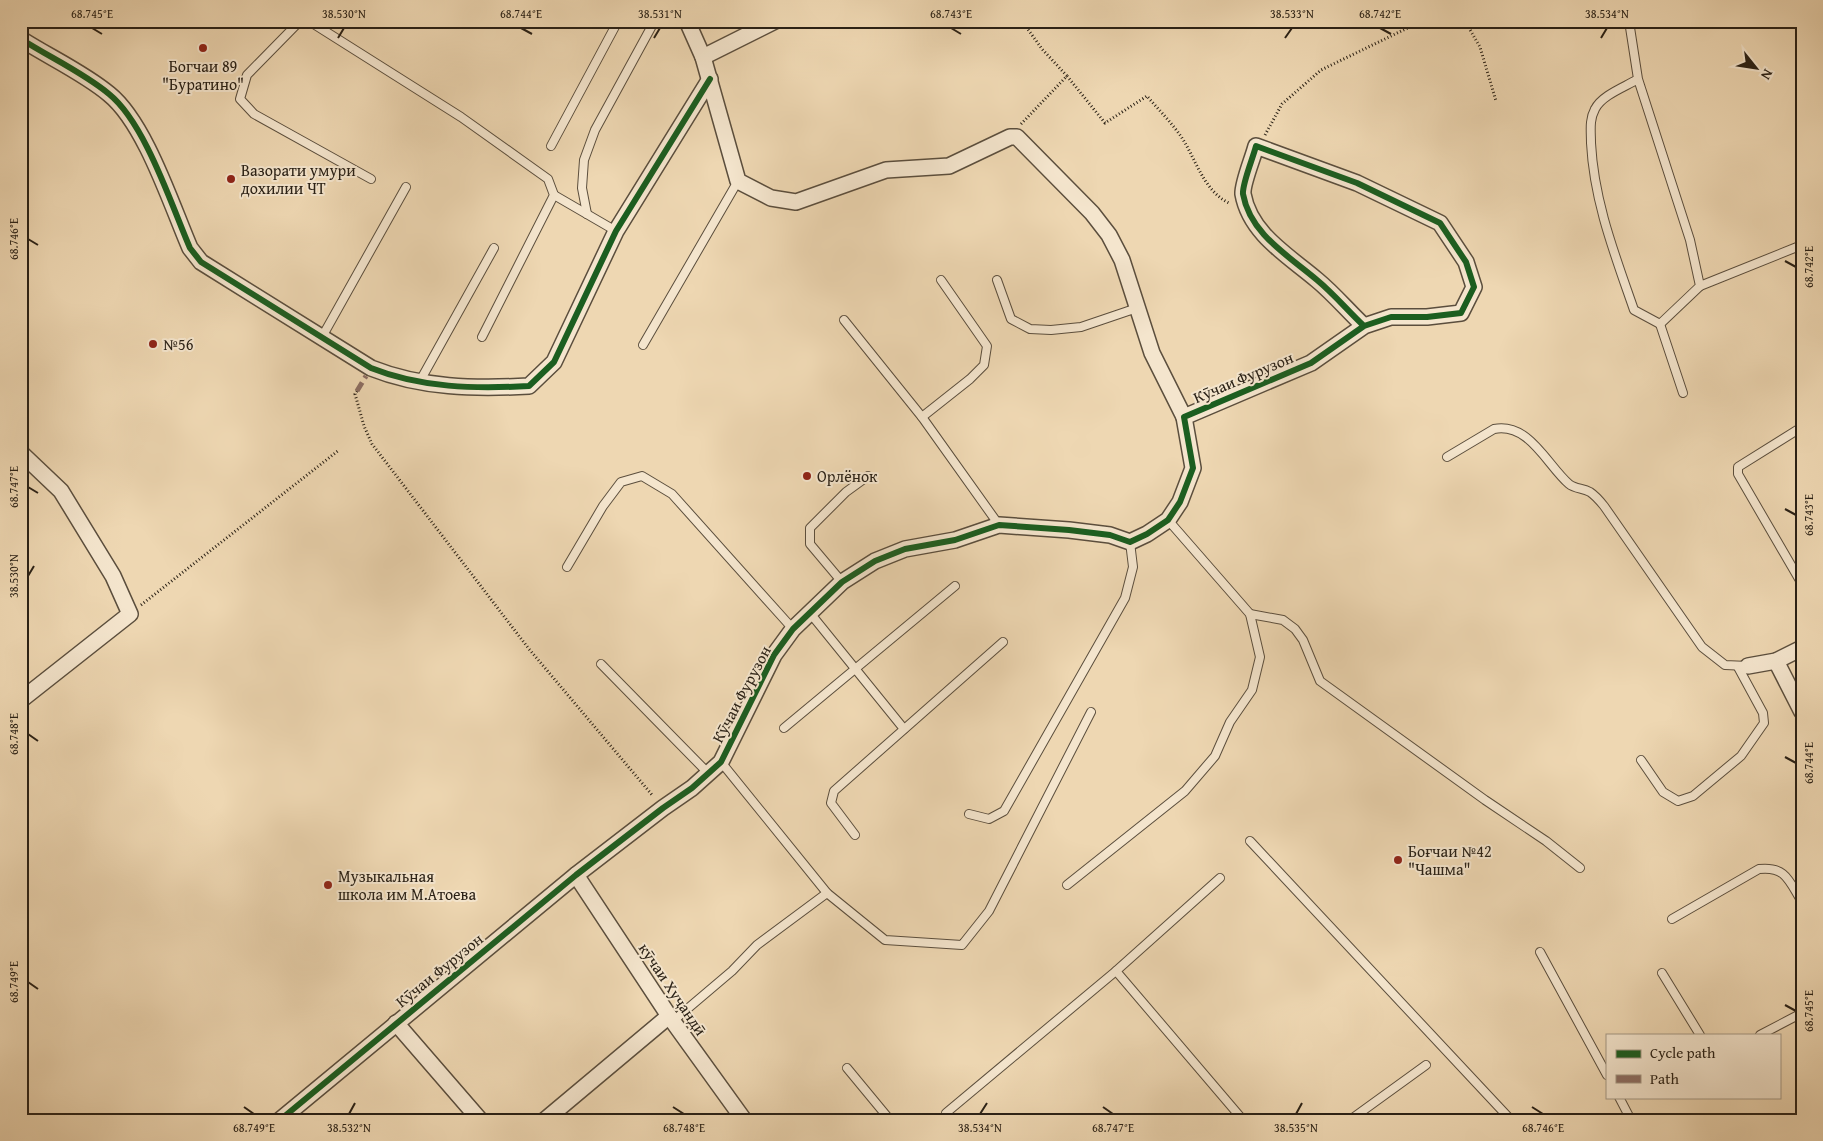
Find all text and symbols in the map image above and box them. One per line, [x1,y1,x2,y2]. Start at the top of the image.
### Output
text: 68.745°E [71,5,113,22]
text: 38.530°N [322,5,366,22]
text: 68.744°E [500,5,542,22]
text: 38.531°N [638,5,682,22]
text: 68.743°E [930,5,972,22]
text: 38.533°N [1270,5,1314,22]
text: 68.742°E [1359,5,1401,22]
text: 38.534°N [1585,5,1629,22]
marker: Богчаи 89 "Буратино" [197,42,209,54]
north arrow [1730,42,1780,92]
place label: Богчаи 89 "Буратино" [162,54,244,96]
text: N [1756,65,1778,84]
place label: Вазорати умури дохилии ЧТ [241,158,356,200]
marker: Вазорати умури дохилии ЧТ [225,173,237,185]
text: 68.746°E [5,218,22,260]
text: 68.742°E [1800,246,1817,288]
place label: №56 [163,332,194,356]
marker: №56 [147,338,159,350]
street label: Кӯчаи Фурузон [1189,345,1297,409]
place label: Орлёнок [817,464,878,488]
text: 68.747°E [5,466,22,508]
marker: Орлёнок [801,470,813,482]
text: 68.743°E [1800,494,1817,536]
text: 38.530°N [5,554,22,598]
street label: Кӯчаи Фурузон [705,641,777,747]
text: 68.748°E [5,713,22,755]
text: 68.744°E [1800,742,1817,784]
place label: Боғчаи №42 "Чашма" [1408,839,1492,881]
marker: Боғчаи №42 "Чашма" [1392,854,1404,866]
place label: Музыкальная школа им М.Атоева [338,864,476,906]
marker: Музыкальная школа им М.Атоева [322,879,334,891]
street label: Кӯчаи Фурузон [390,927,488,1013]
street label: кӯчаи Хуҷандӣ [633,938,713,1041]
text: 68.749°E [5,961,22,1003]
text: 68.745°E [1800,990,1817,1032]
legend [1606,1034,1780,1098]
text: Cycle path [1650,1042,1716,1063]
text: Path [1650,1068,1679,1089]
text: 68.749°E [233,1119,275,1136]
text: 38.532°N [327,1119,371,1136]
text: 68.748°E [663,1119,705,1136]
text: 38.534°N [958,1119,1002,1136]
text: 68.747°E [1092,1119,1134,1136]
text: 38.535°N [1274,1119,1318,1136]
text: 68.746°E [1522,1119,1564,1136]

